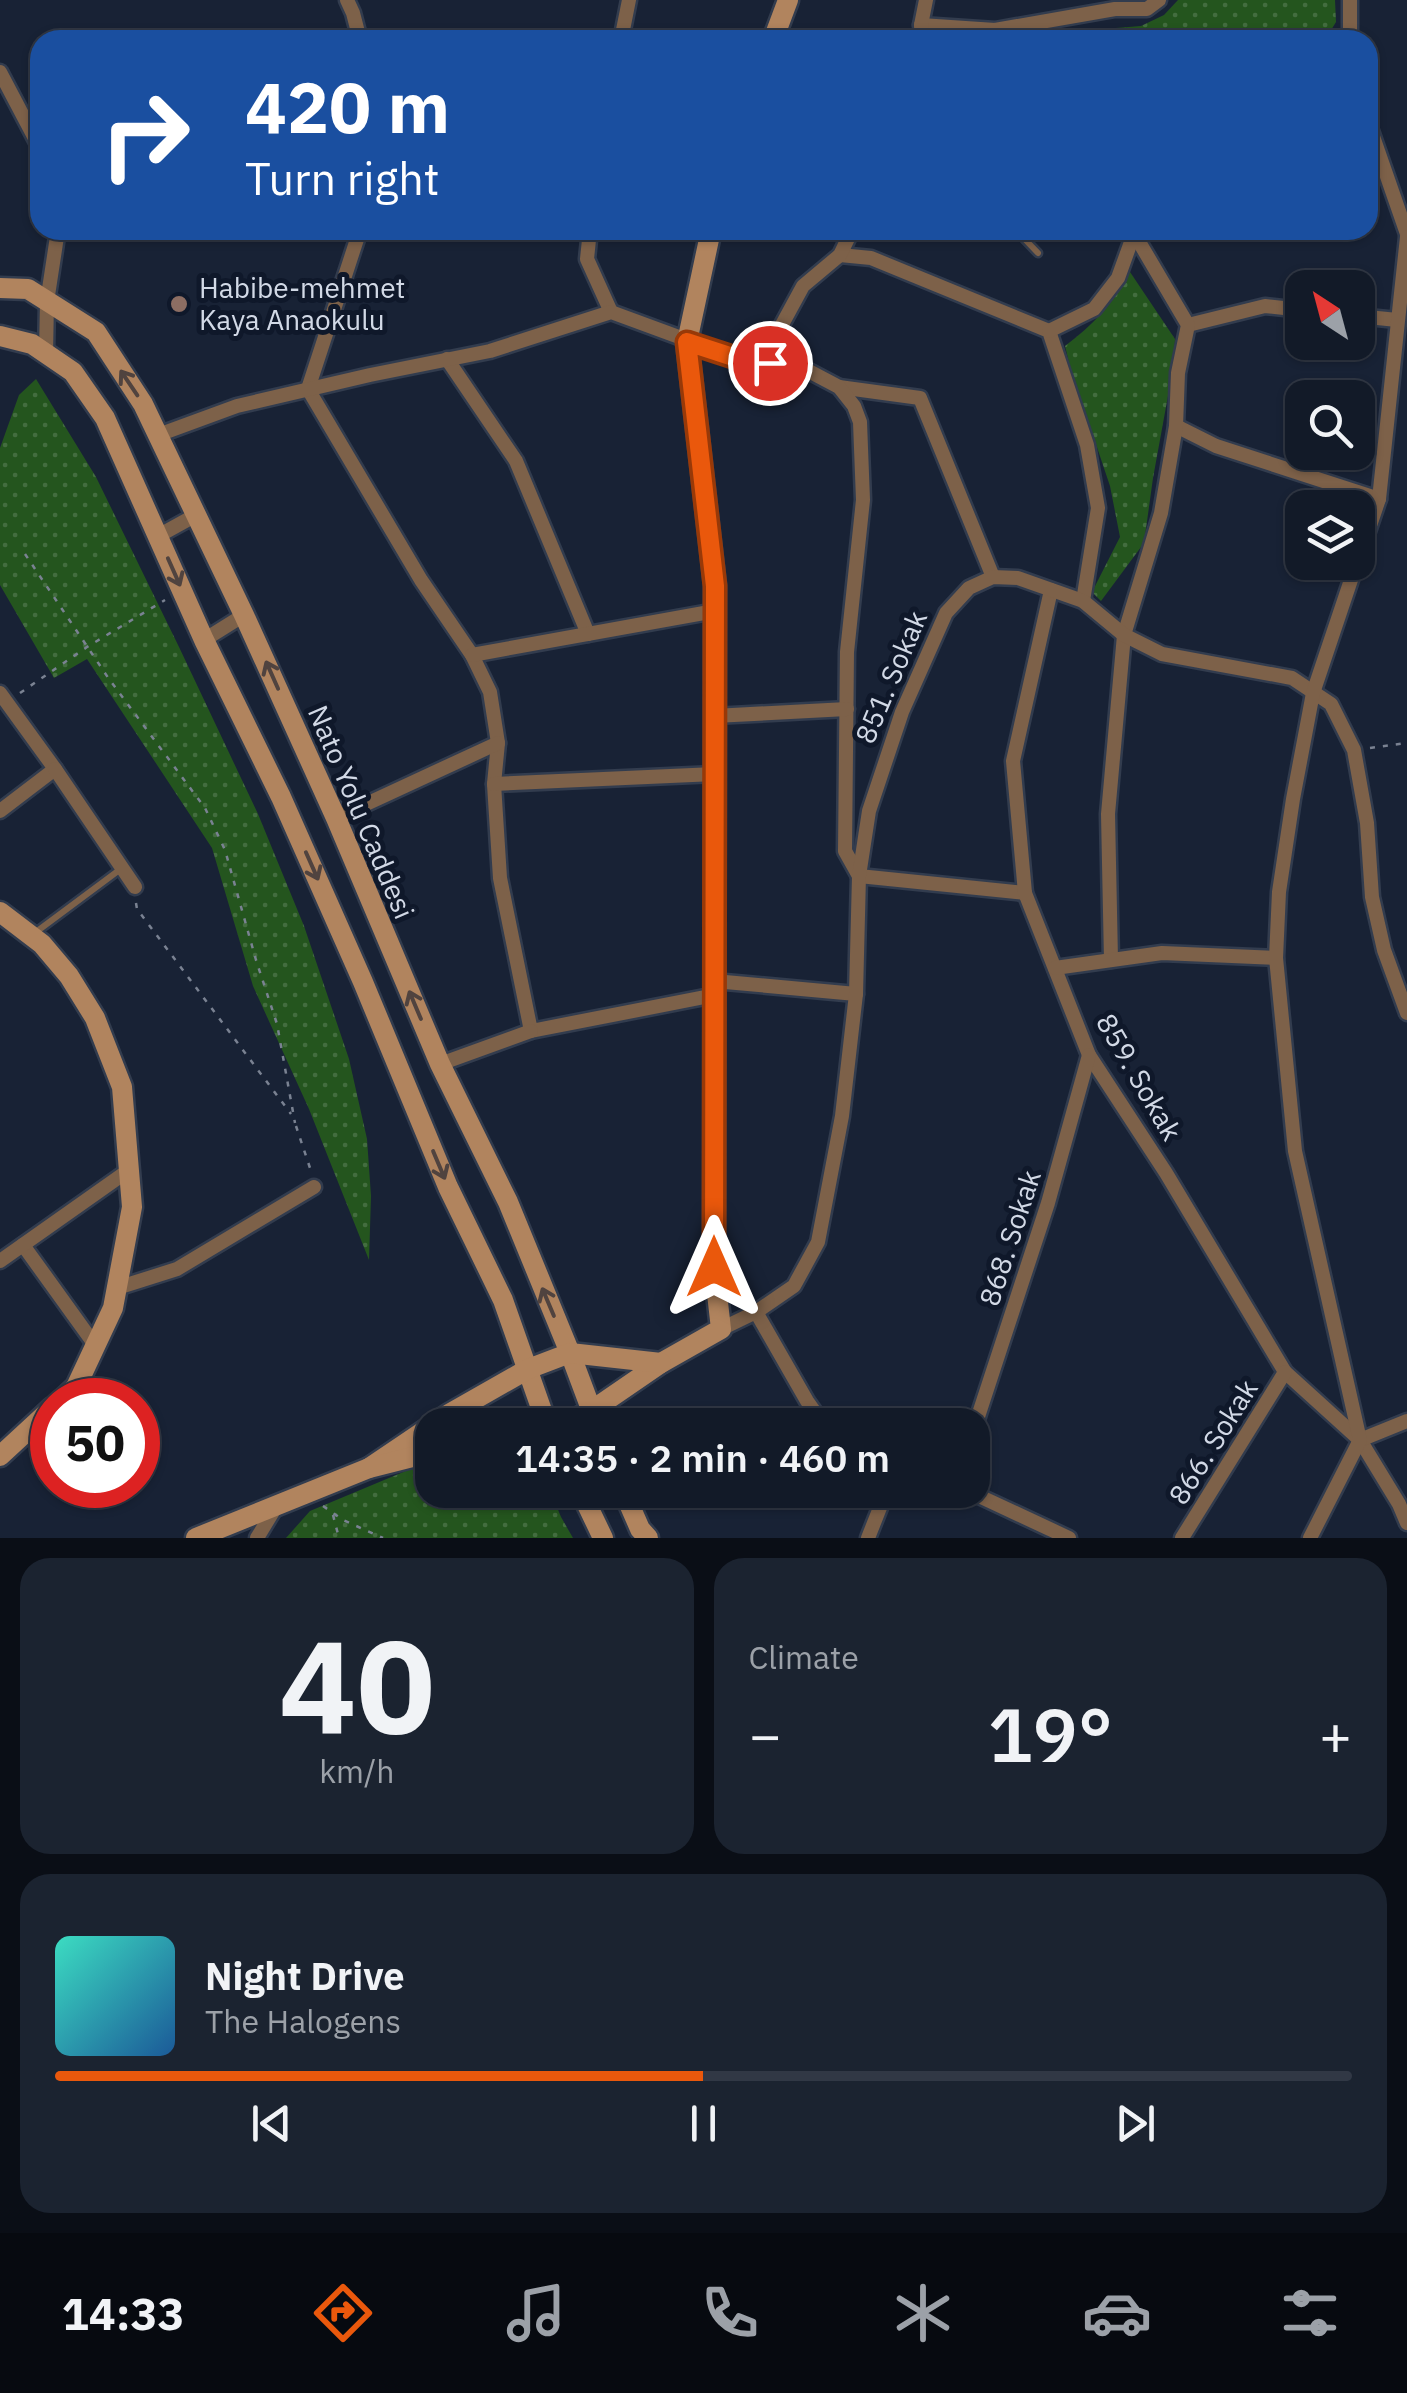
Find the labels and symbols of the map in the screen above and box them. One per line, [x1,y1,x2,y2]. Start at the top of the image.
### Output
place label: Habibe-mehmet Kaya Anaokulu [199,269,405,338]
north arrow [1285,270,1375,360]
marker: Habibe-mehmet Kaya Anaokulu [168,293,190,315]
pin [728,321,813,406]
one-way arrow [119,370,140,398]
one-way arrow [166,556,184,587]
street label: 851. Sokak [846,605,935,749]
one-way arrow [261,661,280,691]
street label: Nato Yolu Caddesi [300,699,423,924]
one-way arrow [304,850,322,881]
one-way arrow [405,991,423,1021]
street label: 859. Sokak [1088,1006,1191,1147]
one-way arrow [432,1149,450,1180]
street label: 868. Sokak [970,1165,1049,1311]
position arrow [662,1215,766,1319]
one-way arrow [538,1287,556,1318]
street label: 866. Sokak [1160,1372,1266,1511]
speed limit sign: 50 [30,1378,160,1508]

